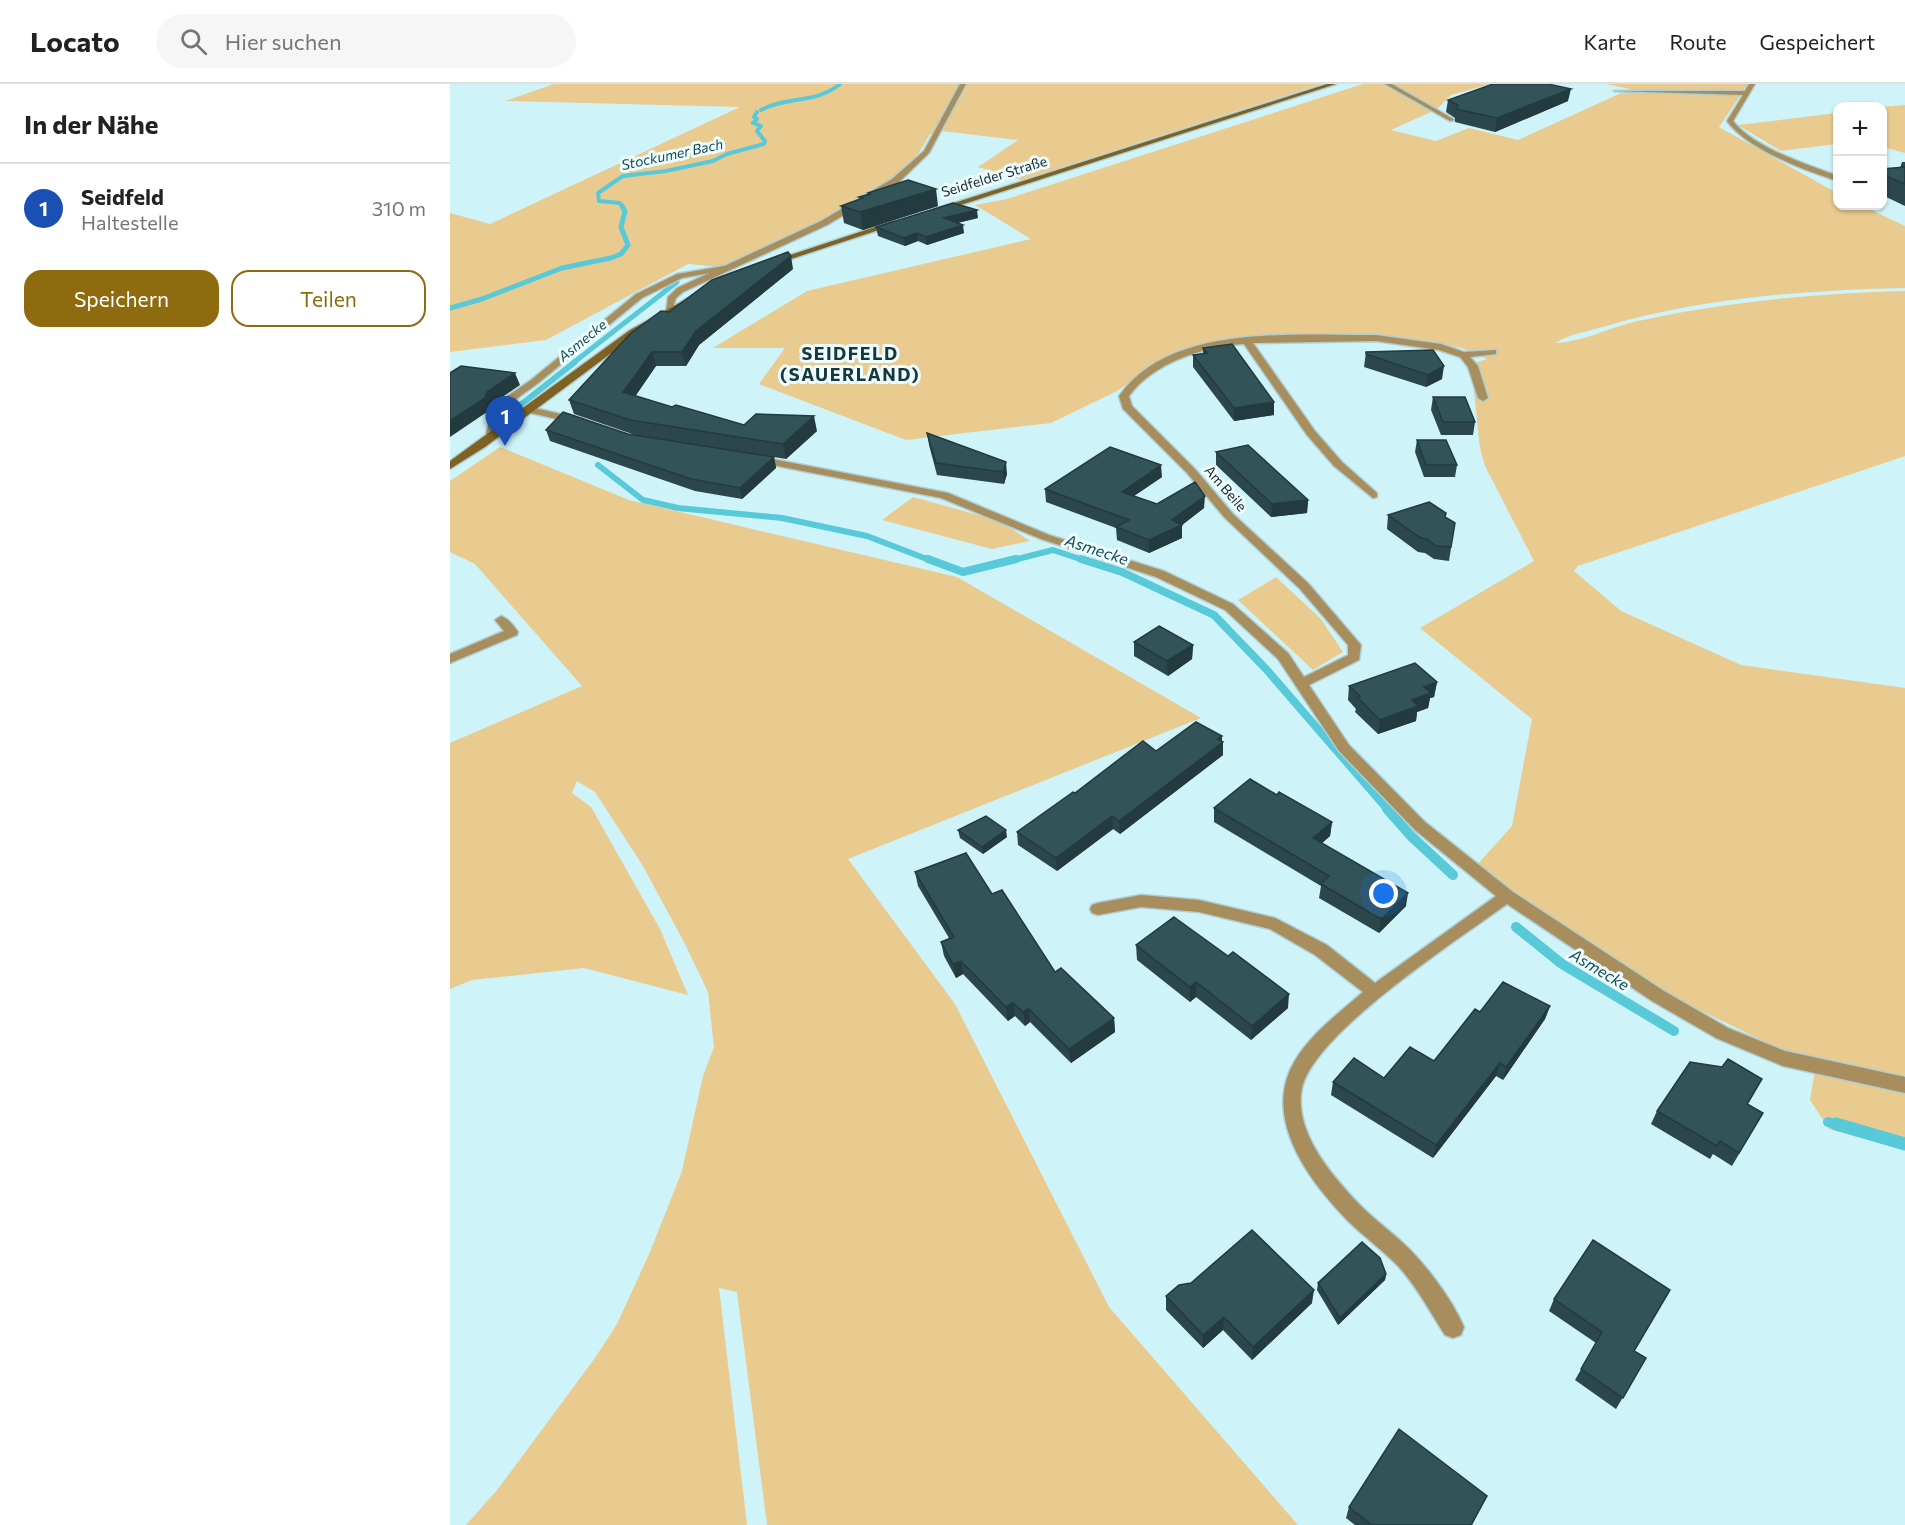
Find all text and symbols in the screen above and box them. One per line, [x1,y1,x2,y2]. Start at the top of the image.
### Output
search box [156,14,576,68]
text: Locato [30,24,120,58]
icon: search [177,25,210,58]
text: Hier suchen [225,28,342,55]
text: Karte [1583,29,1636,54]
text: Route [1669,29,1727,54]
text: Gespeichert [1760,29,1875,54]
map controls [1833,102,1887,210]
button: + [1833,102,1887,156]
text: In der Nähe [24,108,159,139]
water label: Stockumer Bach [620,135,724,173]
street label: Seidfelder Straße [939,152,1049,200]
button: − [1833,156,1887,210]
text: Seidfeld [81,183,164,210]
text: 1 [39,196,48,220]
text: 310 m [372,196,426,220]
text: Haltestelle [81,210,179,234]
button: Speichern [24,270,219,327]
button: Teilen [231,270,426,327]
water label: Asmecke [554,315,610,365]
district label: SEIDFELD (SAUERLAND) [780,342,920,385]
pin: 1 [486,396,524,446]
street label: Am Beile [1201,461,1251,515]
water label: Asmecke [1062,530,1132,568]
your location [1369,879,1398,908]
water label: Asmecke [1566,943,1633,994]

